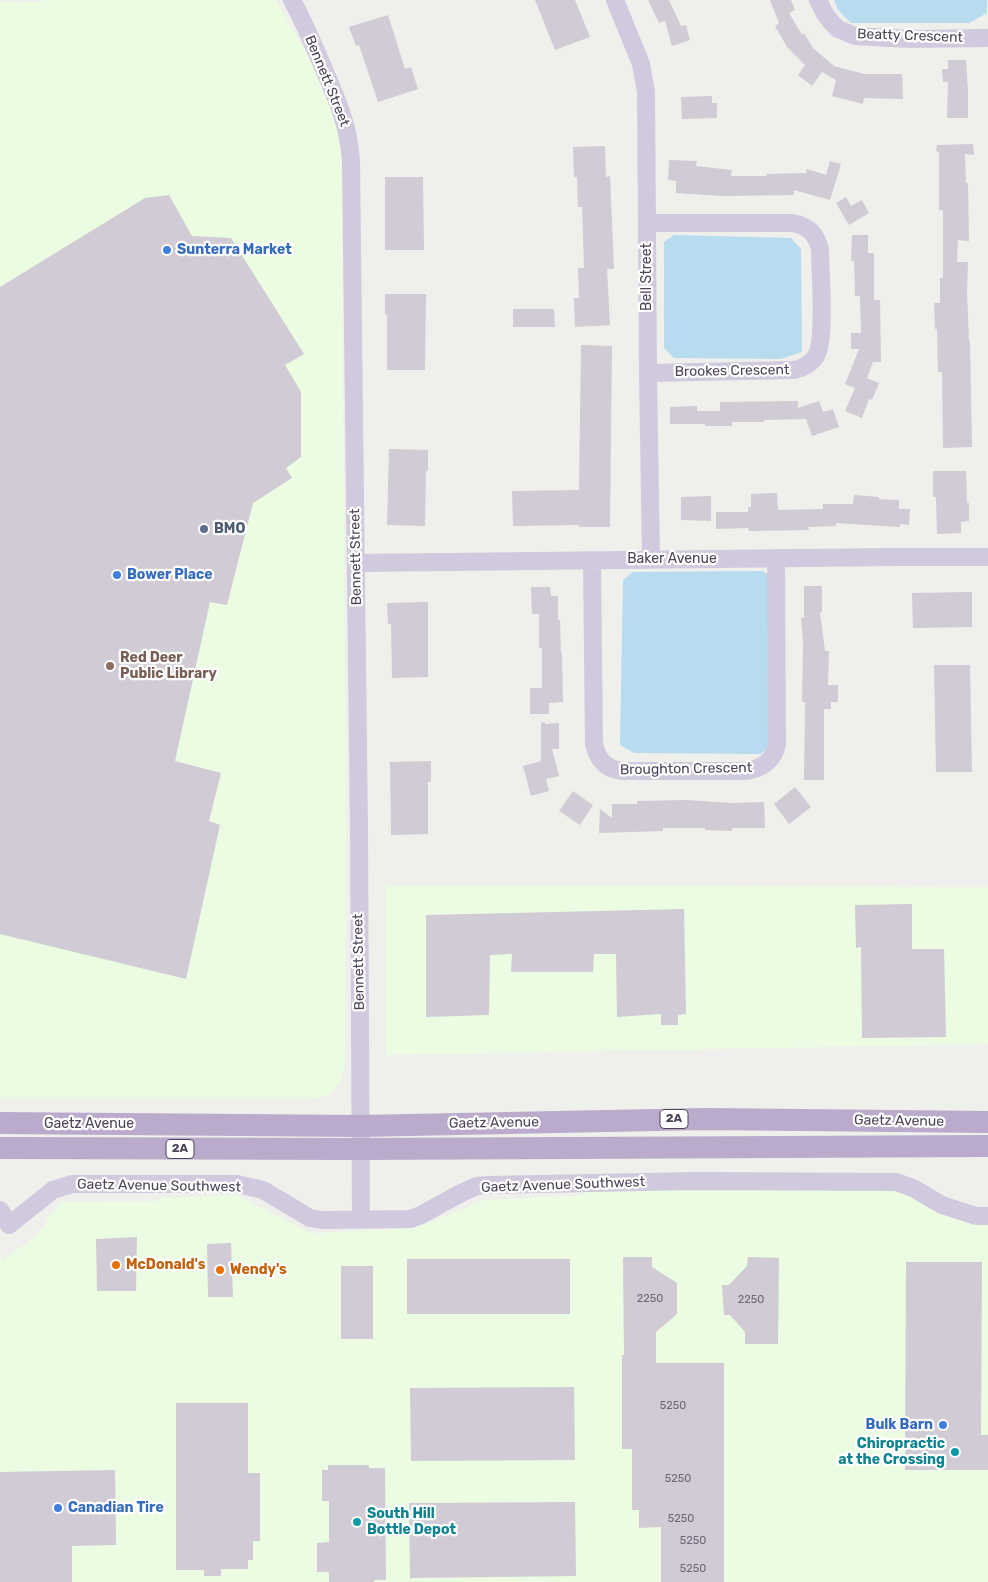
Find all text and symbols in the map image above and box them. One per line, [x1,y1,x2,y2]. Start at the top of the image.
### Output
street label: Beatty Crescent [857,26,963,46]
street label: Bennett Street [301,33,353,129]
place label: Sunterra Market [177,242,292,258]
street label: Bell Street [639,243,655,311]
marker: Sunterra Market [161,244,173,256]
street label: Brookes Crescent [674,362,790,380]
street label: Bennett Street [347,508,365,606]
place label: BMO [214,521,245,537]
marker: BMO [198,523,210,535]
street label: Baker Avenue [627,551,717,567]
place label: Bower Place [127,567,213,583]
marker: Bower Place [111,569,123,581]
place label: Red Deer Public Library [120,650,217,682]
marker: Red Deer Public Library [104,660,116,672]
street label: Broughton Crescent [620,759,752,779]
street label: Bennett Street [350,913,368,1011]
road number: 2A [660,1110,688,1128]
street label: Gaetz Avenue [854,1112,944,1130]
street label: Gaetz Avenue [449,1114,539,1132]
street label: Gaetz Avenue [44,1116,134,1132]
road number: 2A [166,1140,194,1158]
street label: Gaetz Avenue Southwest [481,1174,645,1196]
street label: Gaetz Avenue Southwest [77,1176,241,1196]
place label: McDonald's [126,1257,205,1273]
marker: McDonald's [110,1259,122,1271]
place label: Wendy's [230,1262,287,1278]
marker: Wendy's [214,1264,226,1276]
house number: 2250 [637,1292,663,1306]
house number: 2250 [738,1293,764,1307]
house number: 5250 [660,1399,686,1413]
place label: Bulk Barn [866,1417,933,1433]
marker: Bulk Barn [937,1419,949,1431]
place label: Chiropractic at the Crossing [838,1436,945,1468]
marker: Chiropractic at the Crossing [949,1446,961,1458]
house number: 5250 [665,1472,691,1486]
place label: Canadian Tire [68,1500,164,1516]
marker: Canadian Tire [52,1502,64,1514]
place label: South Hill Bottle Depot [367,1506,456,1538]
house number: 5250 [668,1512,694,1526]
marker: South Hill Bottle Depot [351,1516,363,1528]
house number: 5250 [680,1534,706,1548]
house number: 5250 [680,1562,706,1576]

